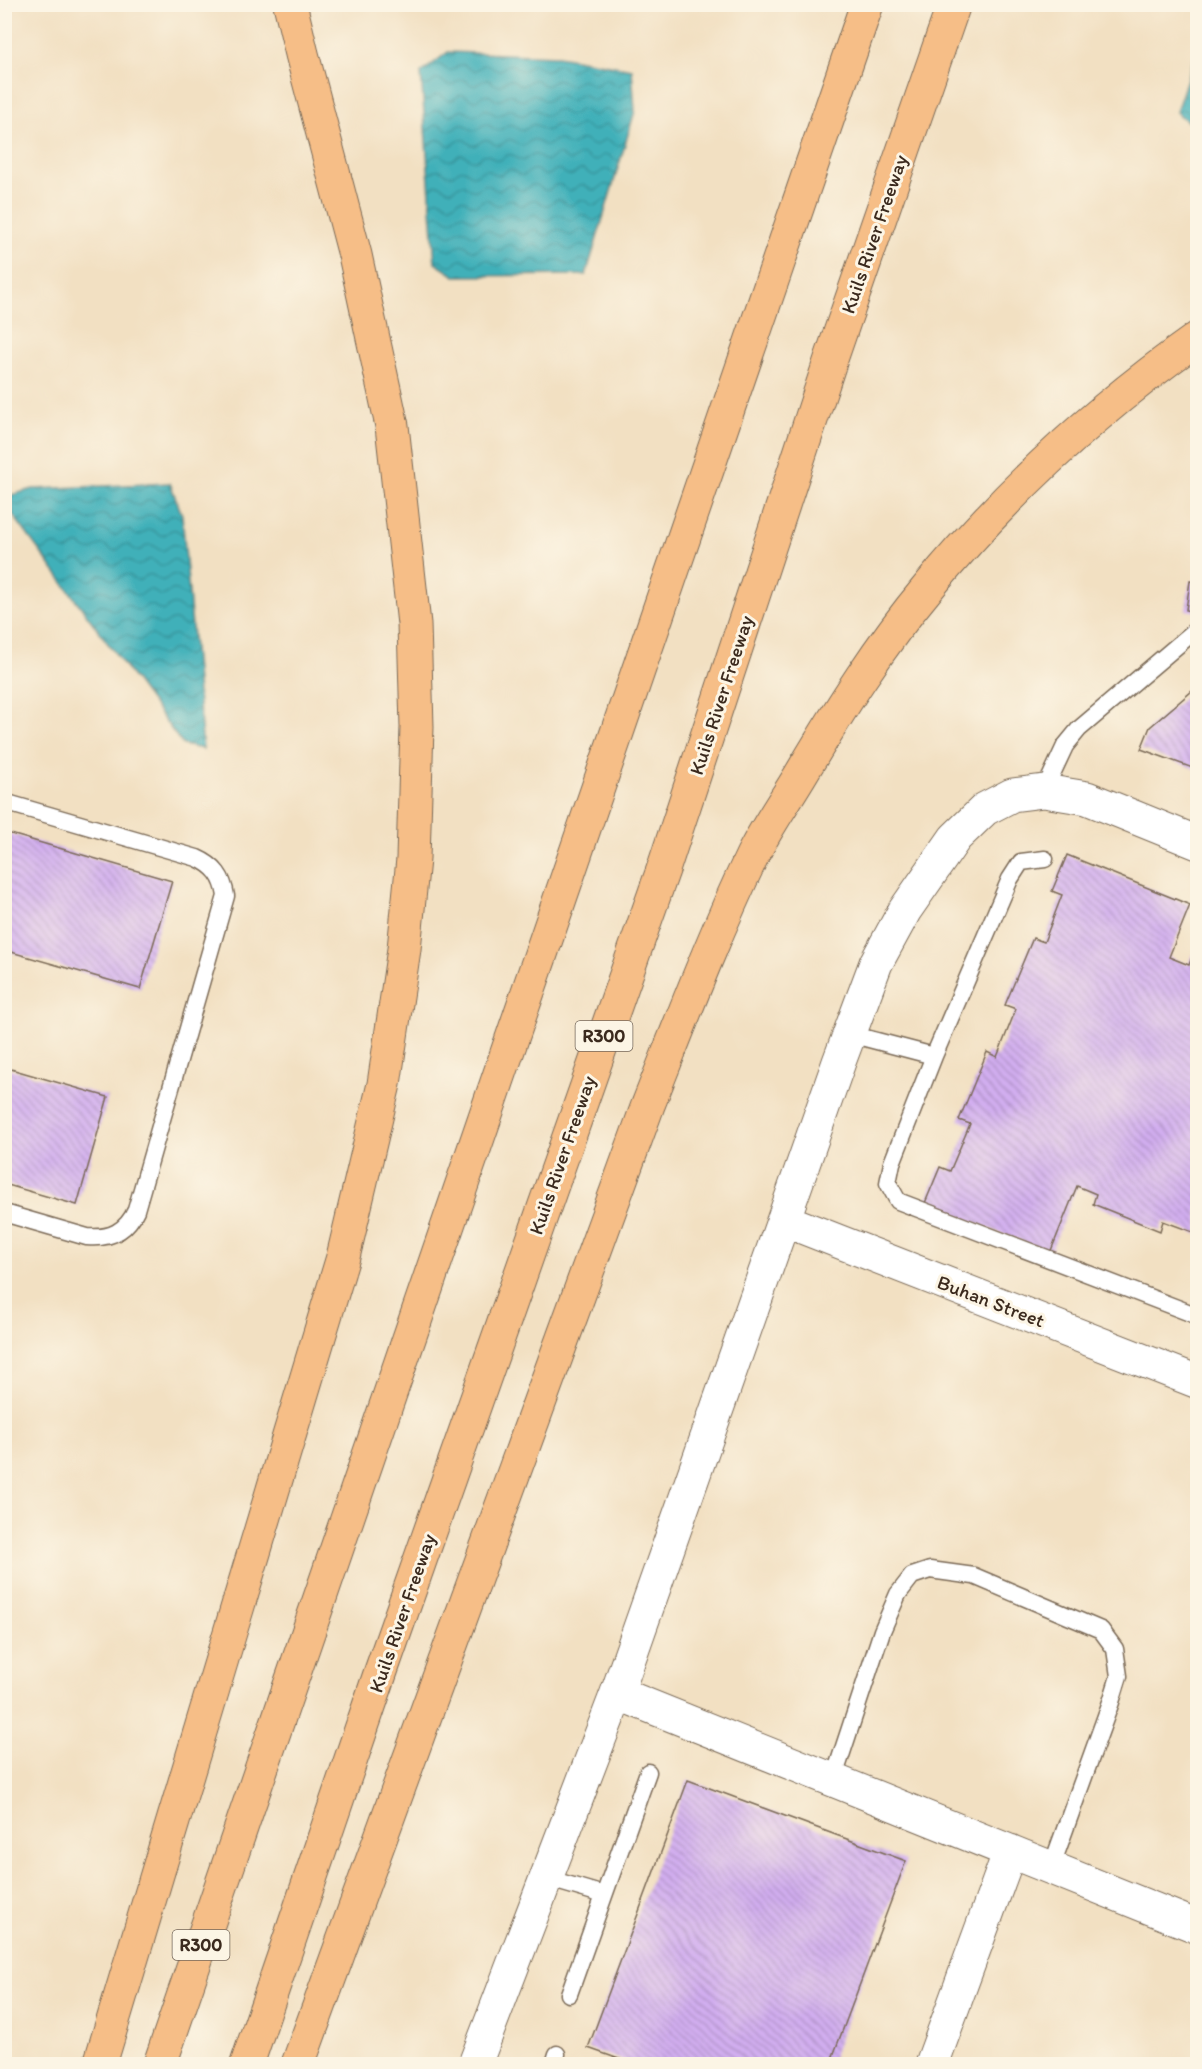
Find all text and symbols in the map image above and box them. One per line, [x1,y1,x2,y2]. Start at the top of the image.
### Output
street label: Kuils River Freeway [836,151,913,317]
street label: Kuils River Freeway [684,612,758,778]
road number: R300 [576,1021,632,1051]
street label: Kuils River Freeway [524,1072,601,1238]
street label: Buhan Street [934,1270,1049,1333]
street label: Kuils River Freeway [364,1530,441,1696]
road number: R300 [172,1930,230,1960]

